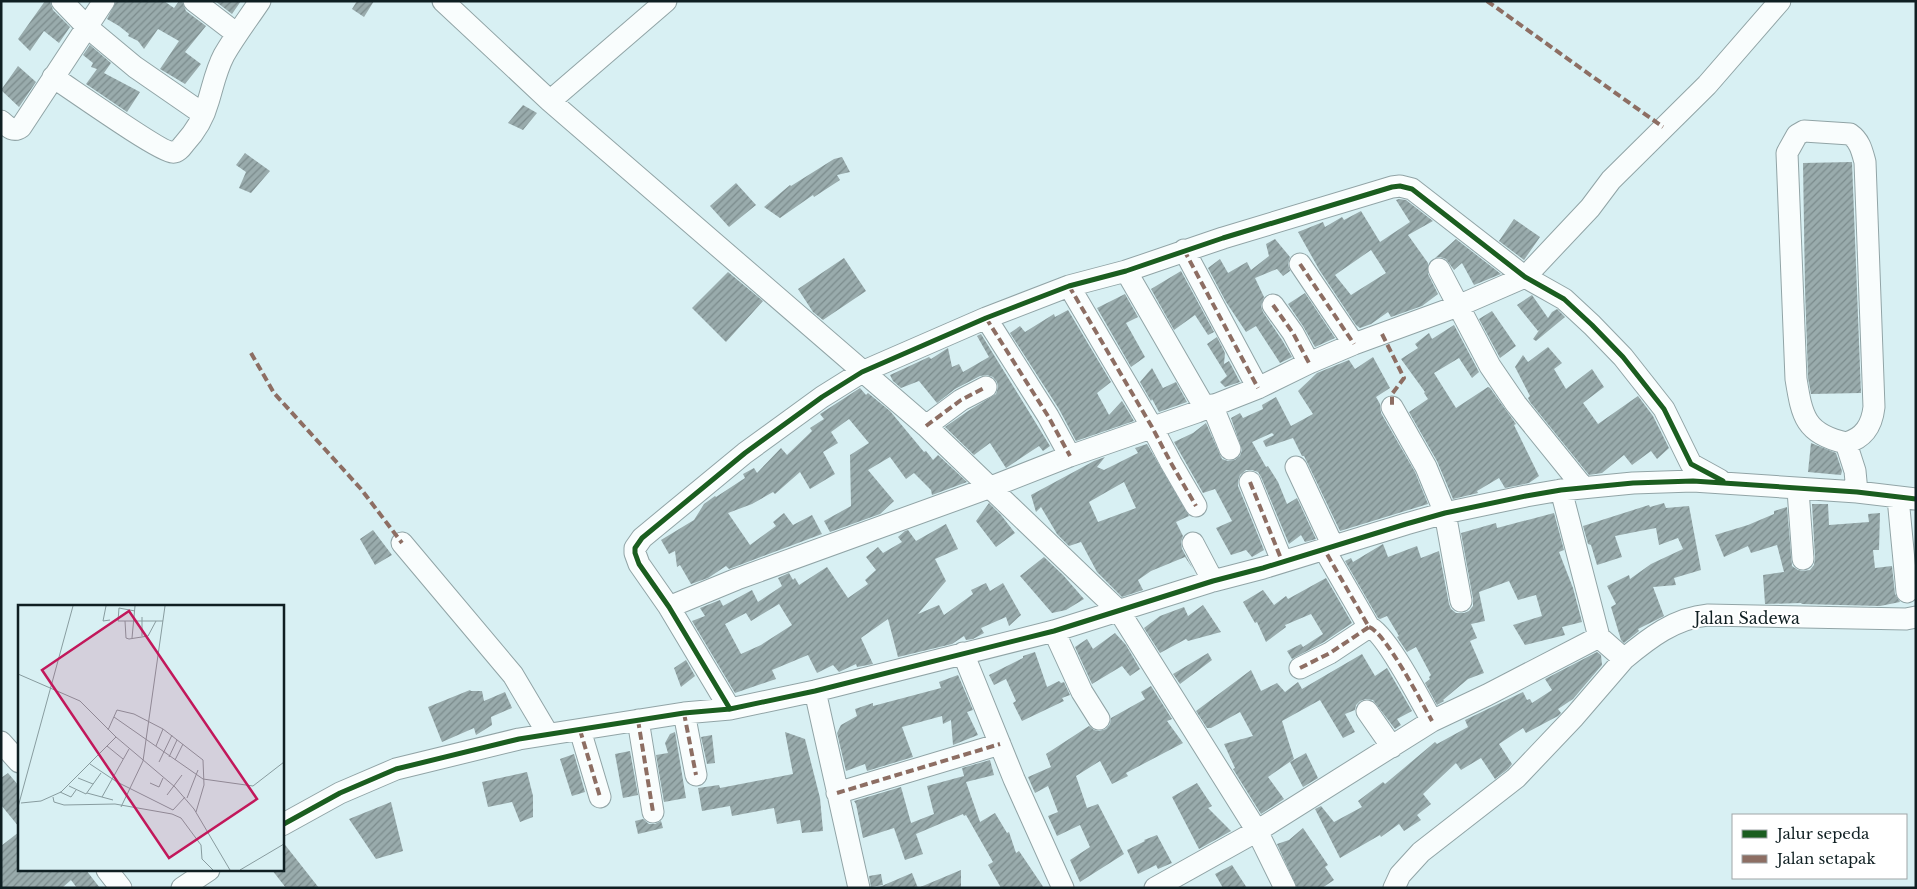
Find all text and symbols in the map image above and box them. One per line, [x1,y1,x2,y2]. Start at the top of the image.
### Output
inset map [18,605,284,872]
street label: Jalan Sadewa [1692,608,1800,628]
legend [1732,814,1907,879]
text: Jalur sepeda [1775,824,1870,843]
text: Jalan setapak [1775,849,1876,868]

